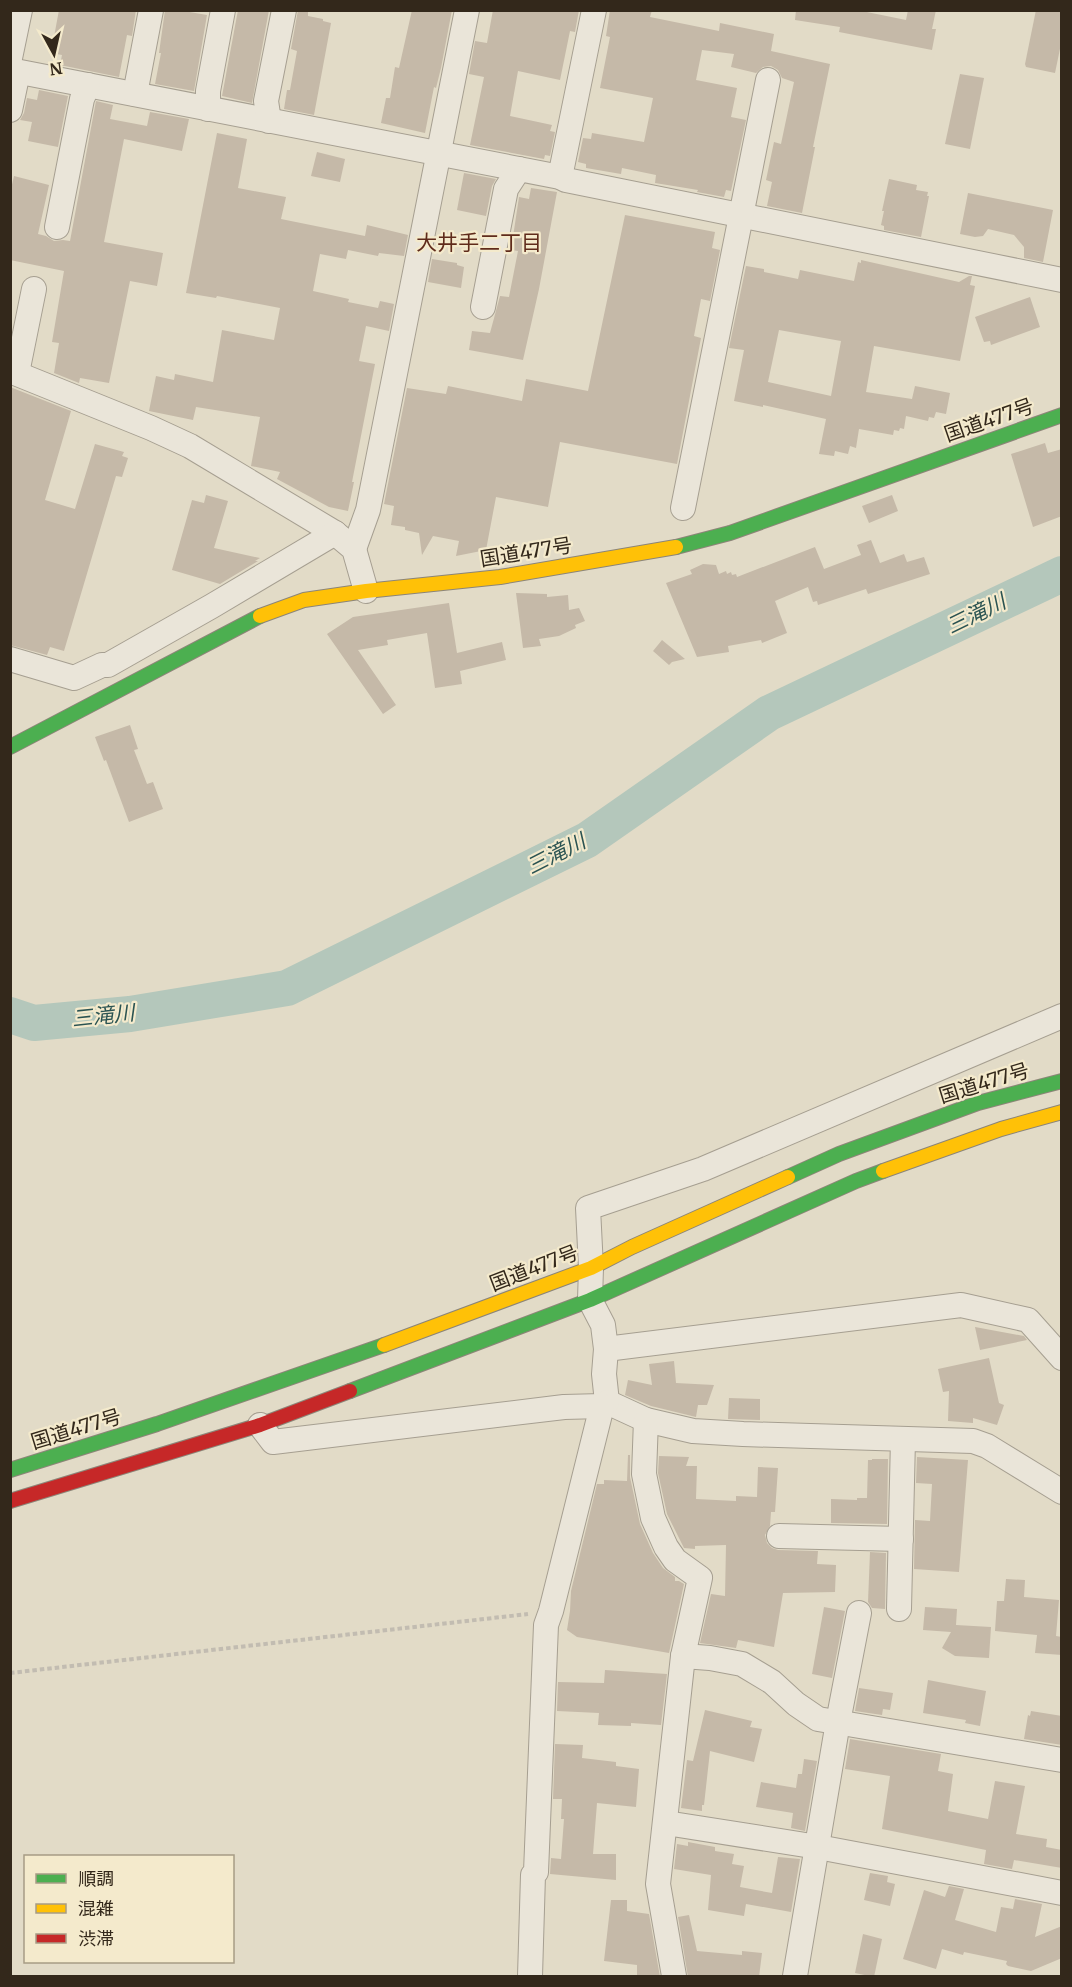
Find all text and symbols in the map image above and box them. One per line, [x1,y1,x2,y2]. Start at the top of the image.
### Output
north arrow [24,24,84,84]
text: N [48,58,64,80]
district label: 大井手二丁目 [416,229,542,256]
street label: 国道477号 [941,393,1037,446]
street label: 国道477号 [478,532,574,571]
water label: 三滝川 [942,587,1012,639]
water label: 三滝川 [522,826,592,880]
water label: 三滝川 [70,999,138,1032]
street label: 国道477号 [936,1057,1032,1108]
street label: 国道477号 [486,1239,582,1296]
street label: 国道477号 [28,1403,124,1454]
legend [24,1855,234,1963]
text: 順調 [78,1867,114,1890]
text: 混雑 [78,1897,114,1920]
text: 渋滞 [78,1927,114,1950]

